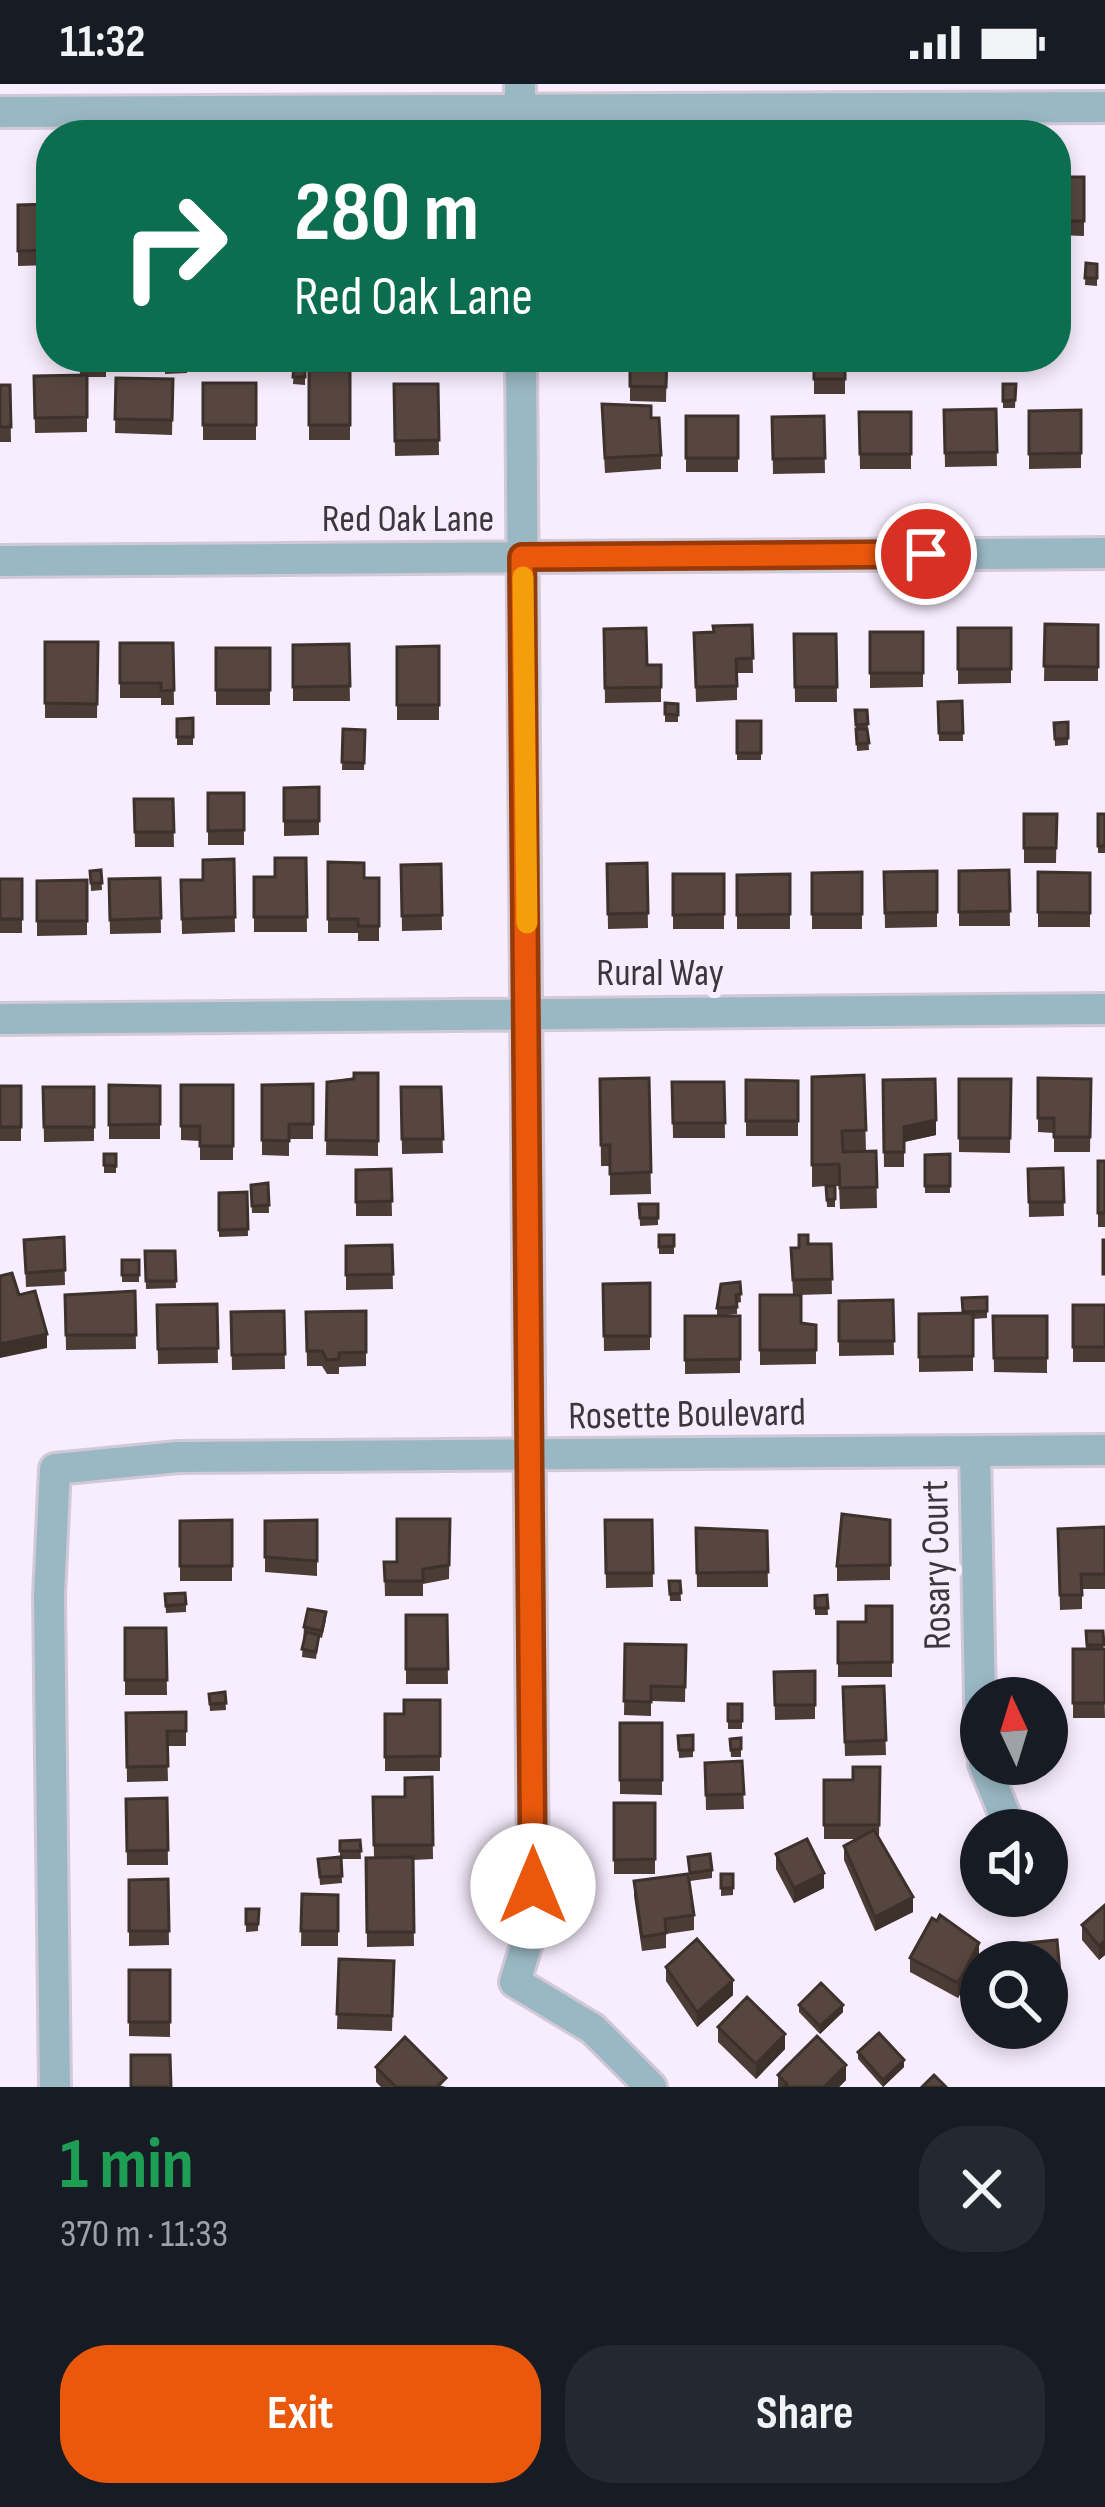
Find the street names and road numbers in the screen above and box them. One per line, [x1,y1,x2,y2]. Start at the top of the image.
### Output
street label: Red Oak Lane [322,496,494,543]
street label: Rural Way [596,950,724,997]
street label: Rosette Boulevard [568,1389,806,1441]
street label: Rosary Court [912,1480,962,1650]

